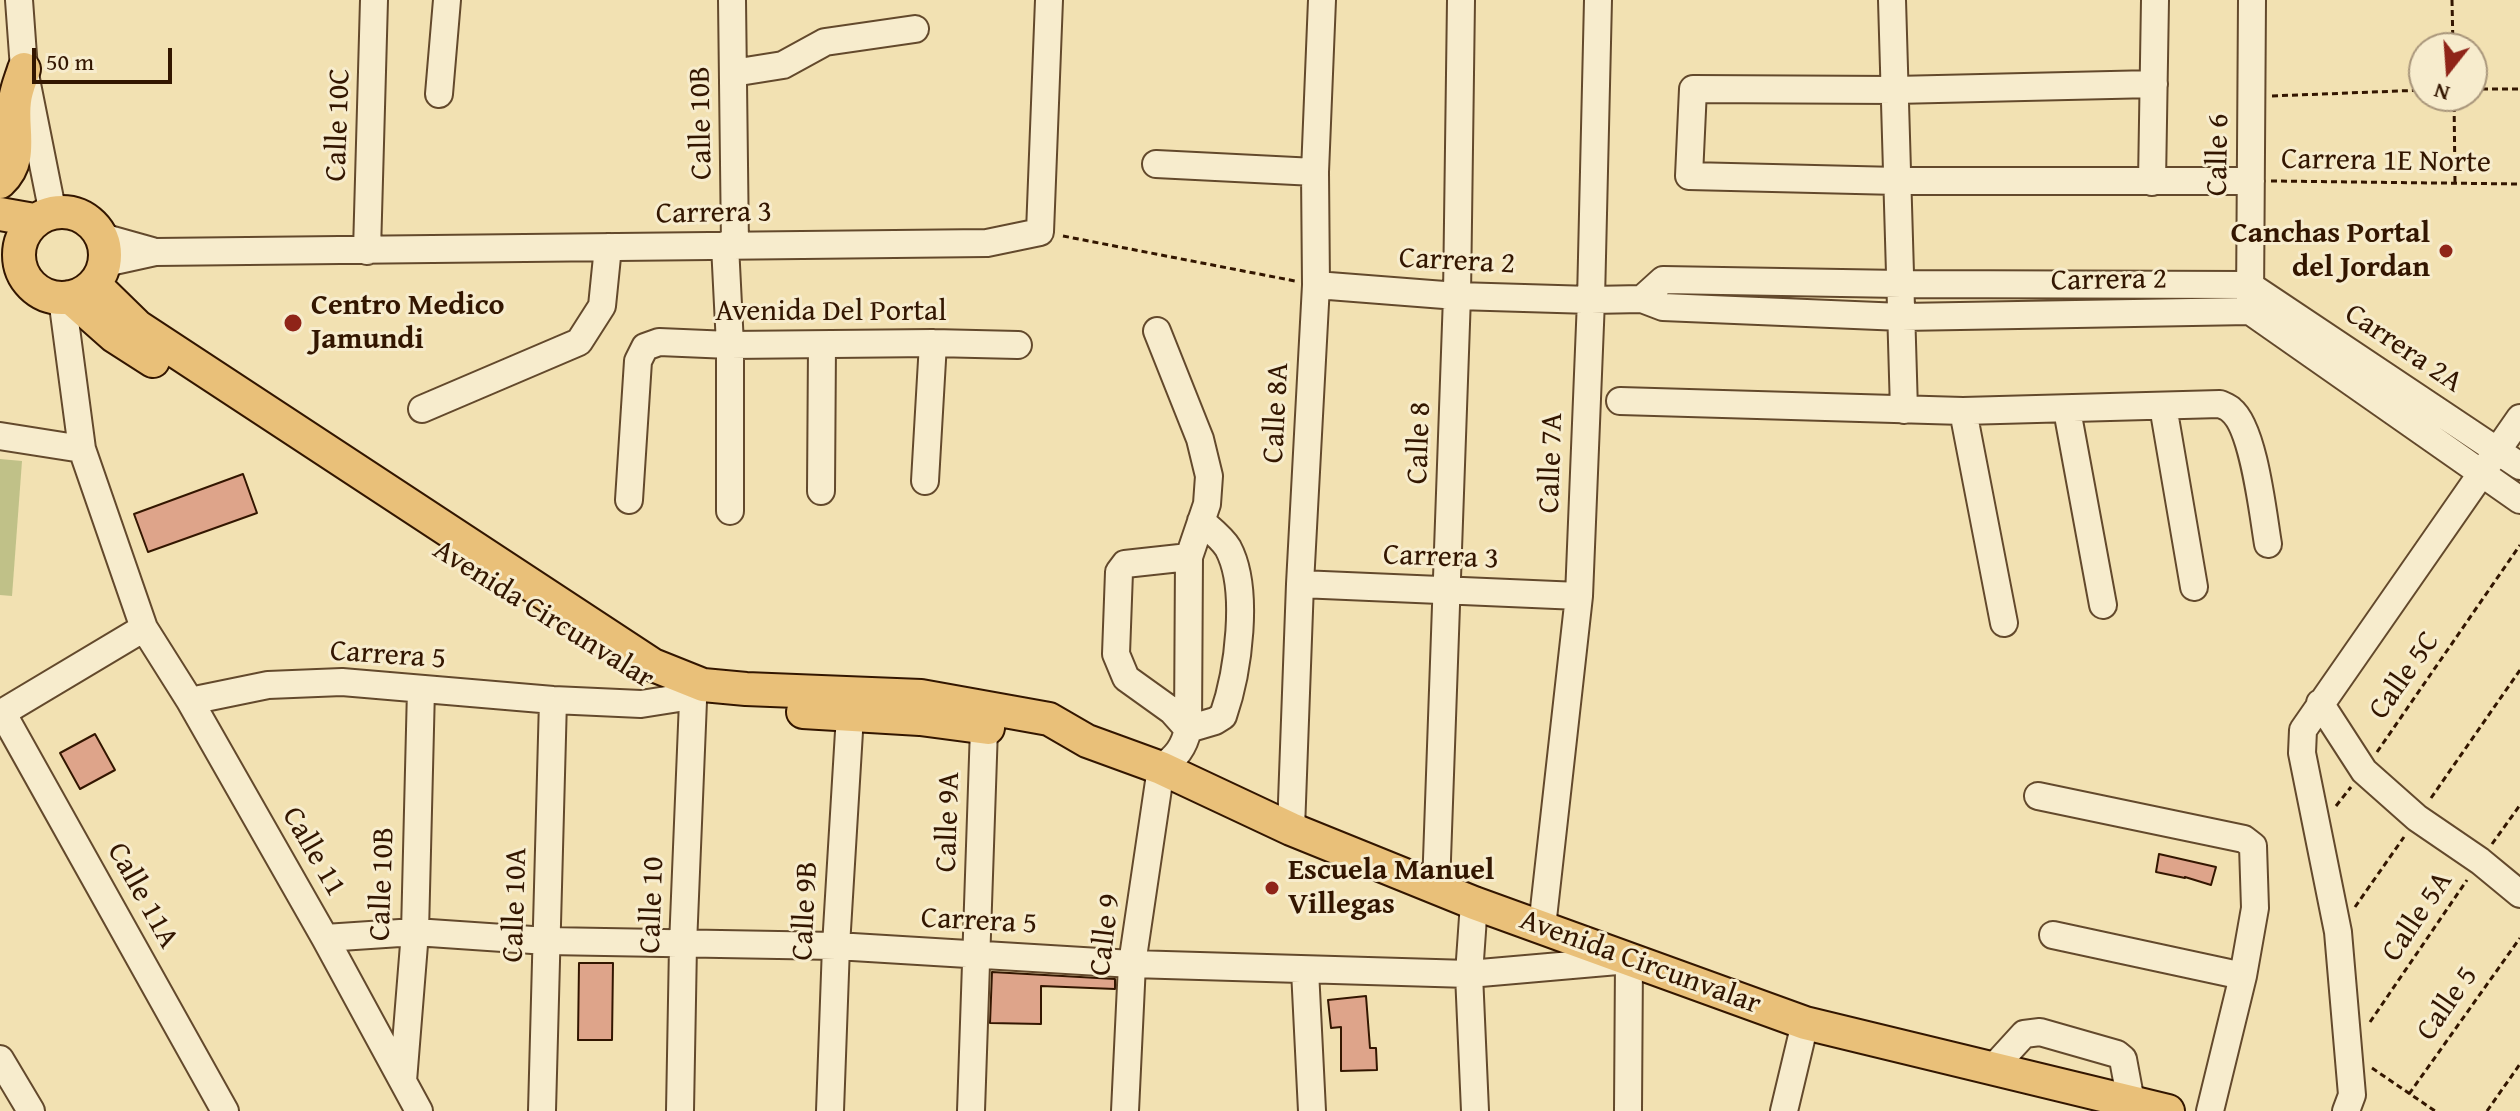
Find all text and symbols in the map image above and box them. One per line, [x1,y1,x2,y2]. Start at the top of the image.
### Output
scale bar [36,32,176,82]
north arrow [2408,32,2488,112]
text: 50 m [46,44,94,79]
street label: Calle 10B [683,66,721,180]
street label: Calle 10C [319,68,359,182]
text: N [2430,76,2453,110]
street label: Calle 6 [2200,113,2238,197]
street label: Carrera 1E Norte [2281,142,2491,182]
street label: Carrera 3 [656,195,772,233]
place label: Canchas Portal del Jordan [2231,216,2430,286]
street label: Carrera 2 [1398,241,1516,283]
marker: Canchas Portal del Jordan [2437,242,2455,260]
street label: Carrera 2 [2051,262,2167,300]
place label: Centro Medico Jamundi [311,288,505,358]
street label: Avenida Del Portal [715,294,947,330]
street label: Carrera 2A [2337,297,2469,401]
marker: Centro Medico Jamundi [282,312,304,334]
street label: Calle 8A [1256,362,1298,464]
street label: Calle 8 [1401,401,1439,485]
street label: Calle 7A [1532,412,1572,514]
street label: Avenida Circunvalar [426,533,660,697]
street label: Carrera 3 [1382,538,1500,578]
street label: Calle 5C [2362,625,2448,727]
street label: Carrera 5 [329,634,447,678]
street label: Calle 9A [929,771,969,873]
street label: Calle 11 [273,801,353,903]
street label: Calle 10B [363,826,403,942]
street label: Calle 11A [98,837,186,955]
street label: Calle 10A [496,847,536,963]
place label: Escuela Manuel Villegas [1288,853,1494,924]
street label: Calle 10 [633,856,673,954]
street label: Calle 9B [785,860,827,962]
street label: Calle 5A [2375,865,2461,969]
marker: Escuela Manuel Villegas [1263,879,1281,897]
street label: Calle 9 [1083,892,1129,978]
street label: Carrera 5 [920,901,1038,943]
street label: Avenida Circunvalar [1515,903,1765,1023]
street label: Calle 5 [2410,960,2486,1048]

